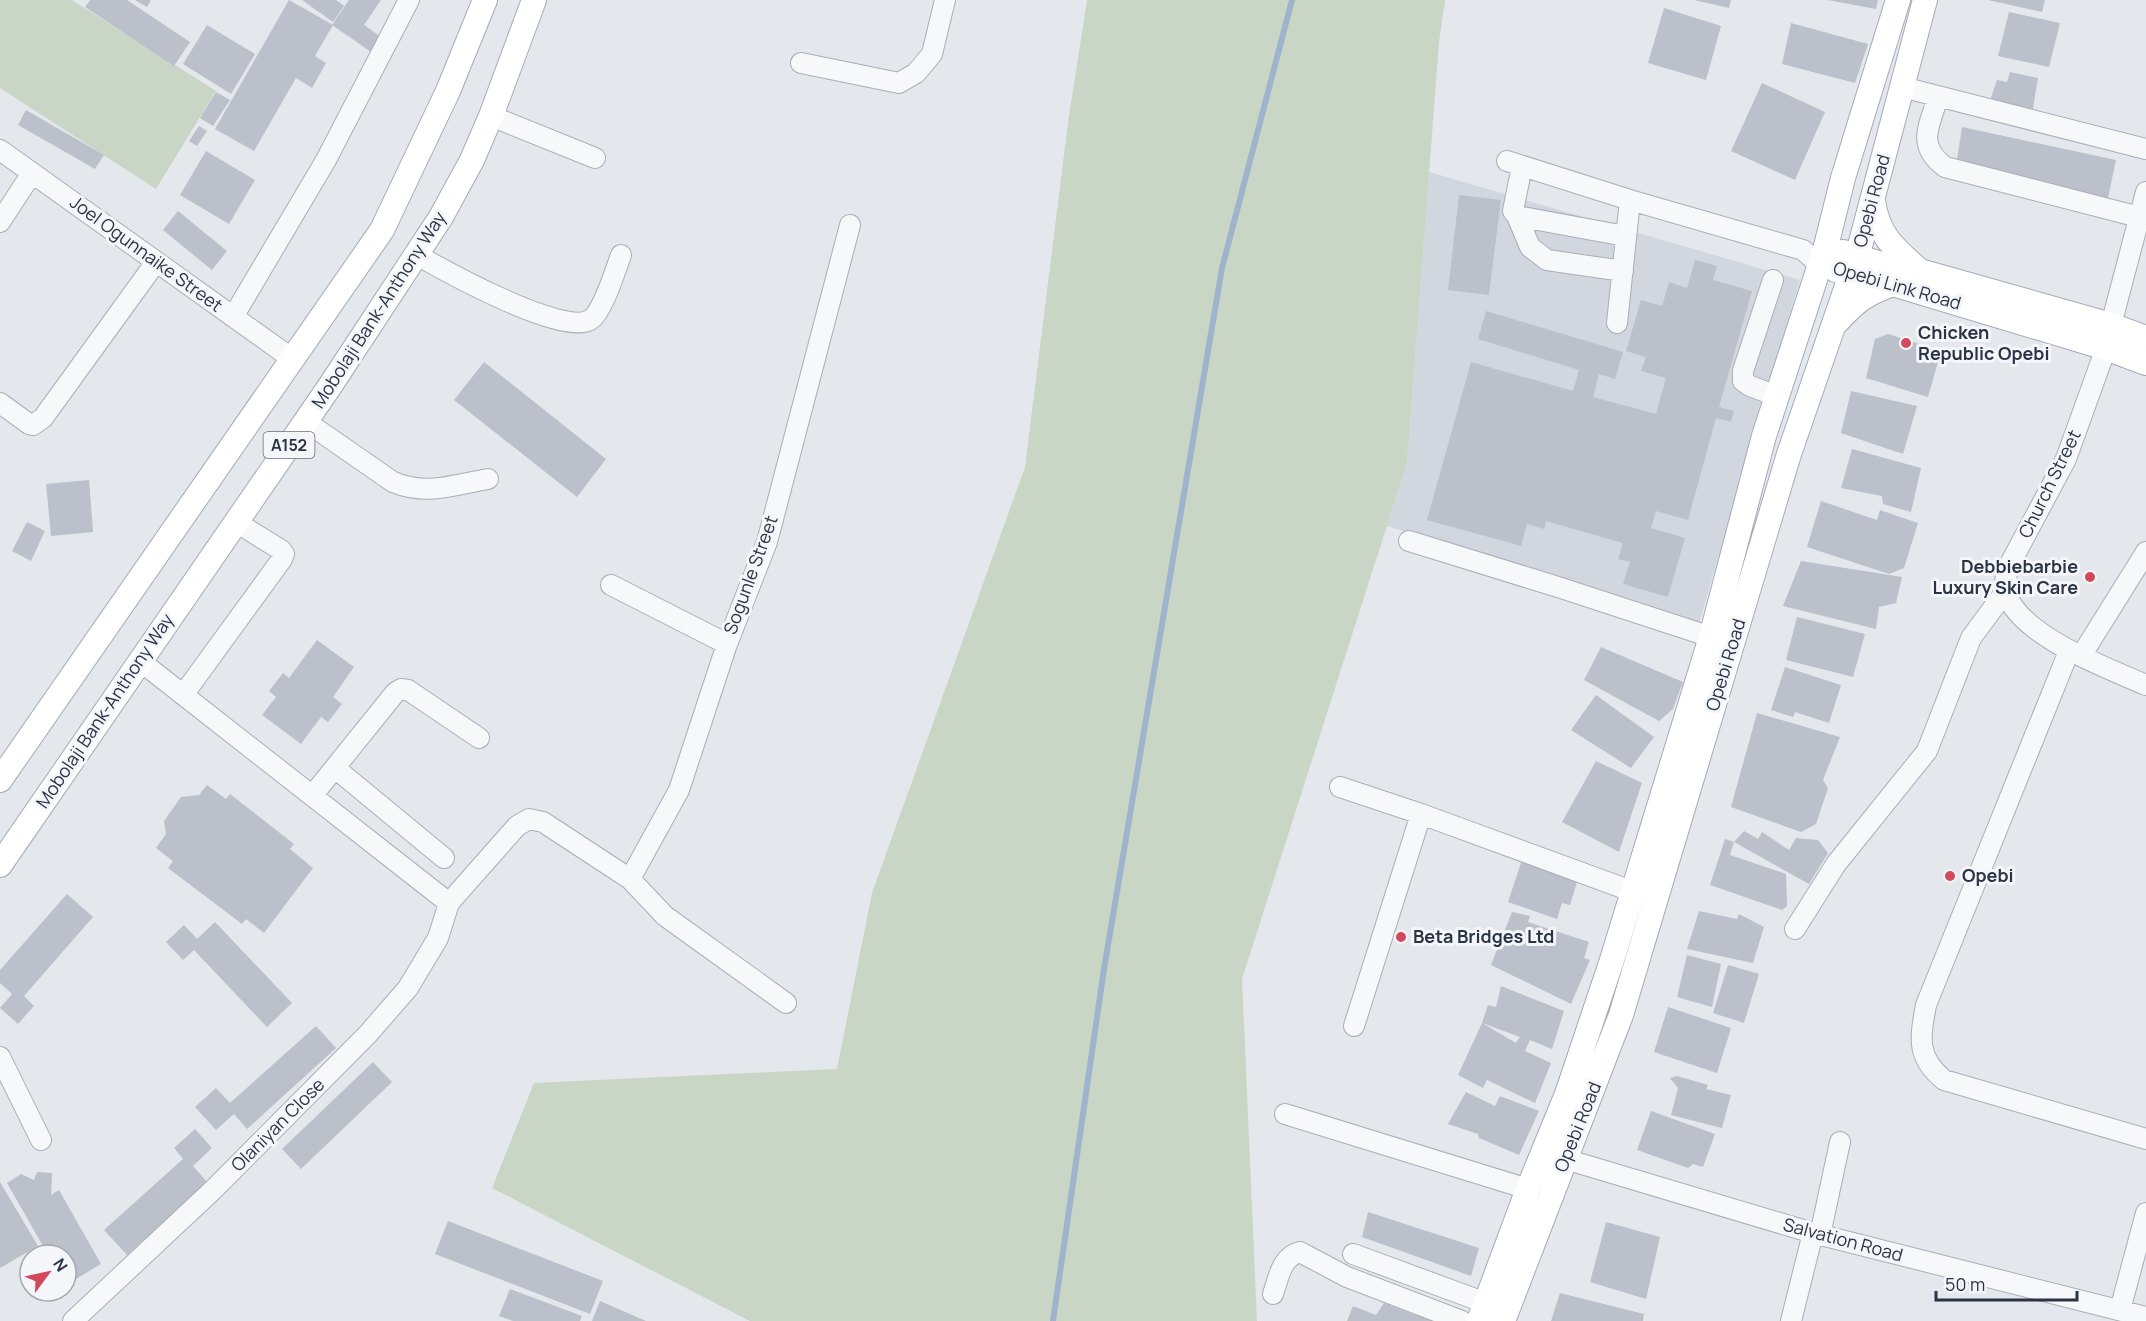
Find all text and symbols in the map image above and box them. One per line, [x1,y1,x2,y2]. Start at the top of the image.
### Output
street label: Opebi Road [1847,152,1895,250]
street label: Joel Ogunnaike Street [66,190,228,317]
street label: Mobolaji Bank-Anthony Way [305,206,451,412]
street label: Opebi Link Road [1831,255,1964,315]
place label: Chicken Republic Opebi [1918,320,2050,365]
marker: Chicken Republic Opebi [1899,336,1913,350]
street label: Church Street [2013,425,2086,542]
road number: A152 [264,432,314,458]
street label: Sogunle Street [717,512,783,637]
place label: Debbiebarbie Luxury Skin Care [1932,554,2078,599]
marker: Debbiebarbie Luxury Skin Care [2083,570,2097,584]
street label: Mobolaji Bank-Anthony Way [30,608,179,812]
street label: Opebi Road [1700,616,1750,714]
place label: Opebi [1962,863,2014,887]
marker: Opebi [1943,869,1957,883]
place label: Beta Bridges Ltd [1413,924,1554,948]
marker: Beta Bridges Ltd [1394,930,1408,944]
street label: Olaniyan Close [225,1072,329,1176]
street label: Opebi Road [1548,1078,1606,1175]
street label: Salvation Road [1781,1212,1906,1267]
north arrow [18,1243,78,1303]
text: N [48,1254,73,1276]
scale bar [1936,1264,2077,1302]
text: 50 m [1945,1272,1985,1296]

